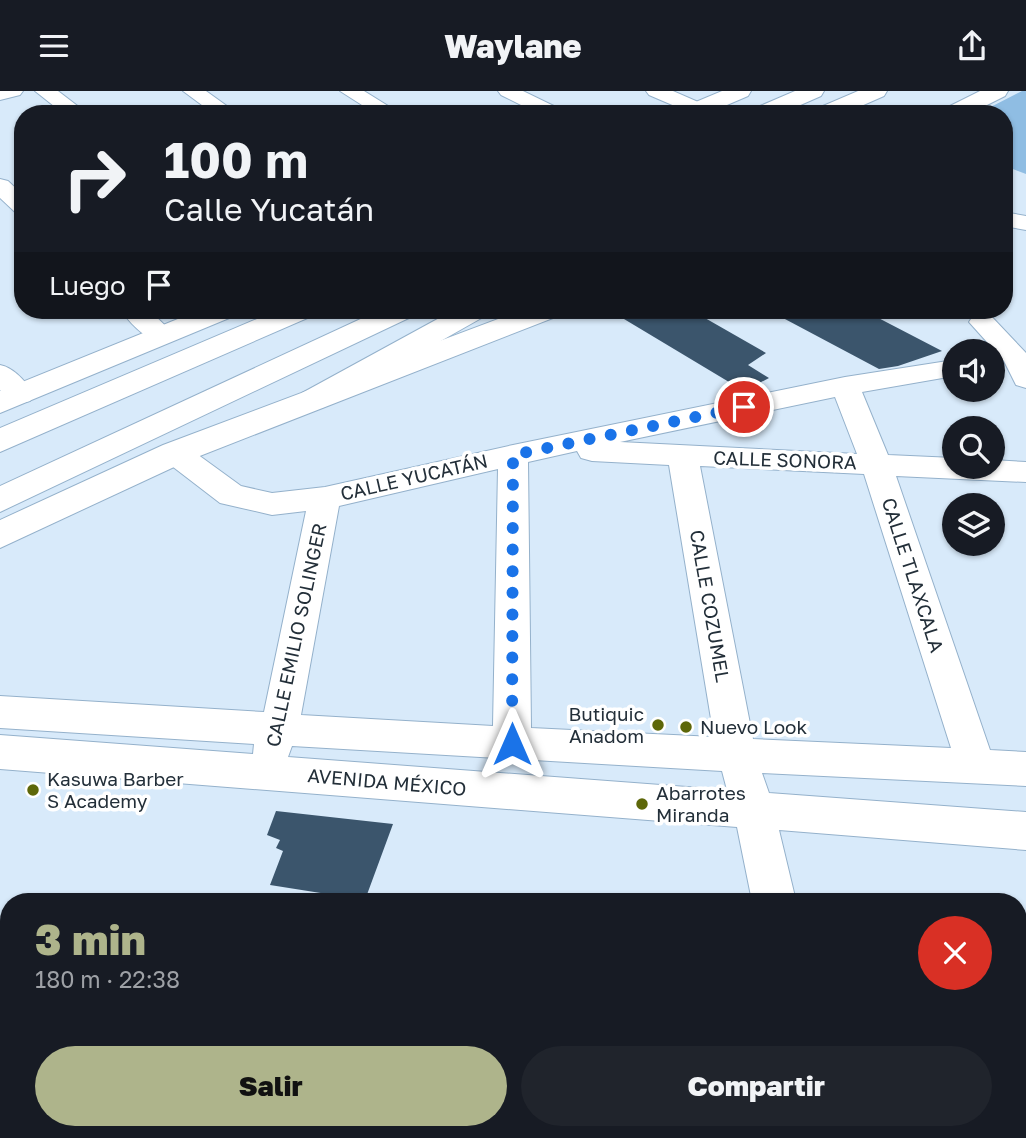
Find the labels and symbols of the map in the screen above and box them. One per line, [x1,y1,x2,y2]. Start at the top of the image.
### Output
pin [714,377,774,437]
street label: CALLE SONORA [713,446,857,474]
street label: CALLE YUCATÁN [338,448,490,505]
street label: CALLE TLAXCALA [878,495,949,655]
street label: CALLE EMILIO SOLINGER [261,521,330,749]
street label: CALLE COZUMEL [686,528,735,684]
place label: Butiquic Anadom [568,702,644,747]
position arrow [475,707,549,781]
place label: Nuevo Look [700,715,807,738]
marker: Butiquic Anadom [650,717,666,733]
marker: Nuevo Look [678,719,694,735]
street label: AVENIDA MÉXICO [307,763,468,800]
place label: Kasuwa Barber S Academy [47,767,184,812]
place label: Abarrotes Miranda [656,781,746,826]
marker: Kasuwa Barber S Academy [25,782,41,798]
marker: Abarrotes Miranda [634,796,650,812]

